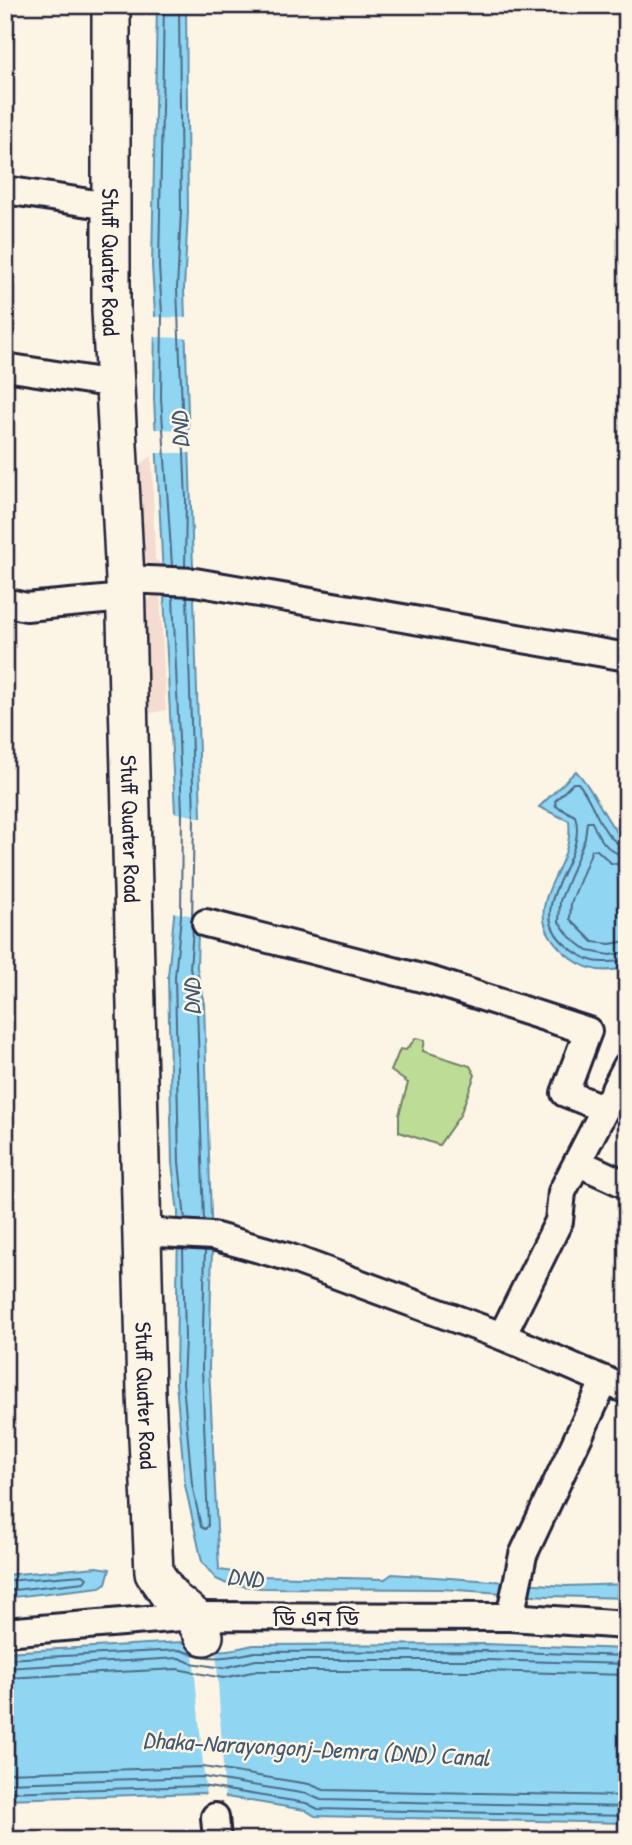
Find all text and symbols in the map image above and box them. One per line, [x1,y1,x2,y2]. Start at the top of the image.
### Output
street label: Stuff Quater Road [95,188,128,336]
water label: DND [162,409,196,448]
street label: Stuff Quater Road [114,754,149,903]
water label: DND [175,977,207,1015]
street label: Stuff Quater Road [129,1321,165,1470]
water label: DND [226,1559,267,1595]
street label: ডি এন ডি [272,1602,360,1633]
water label: Dhaka-Narayongonj-Demra (DND) Canal [142,1723,491,1774]

